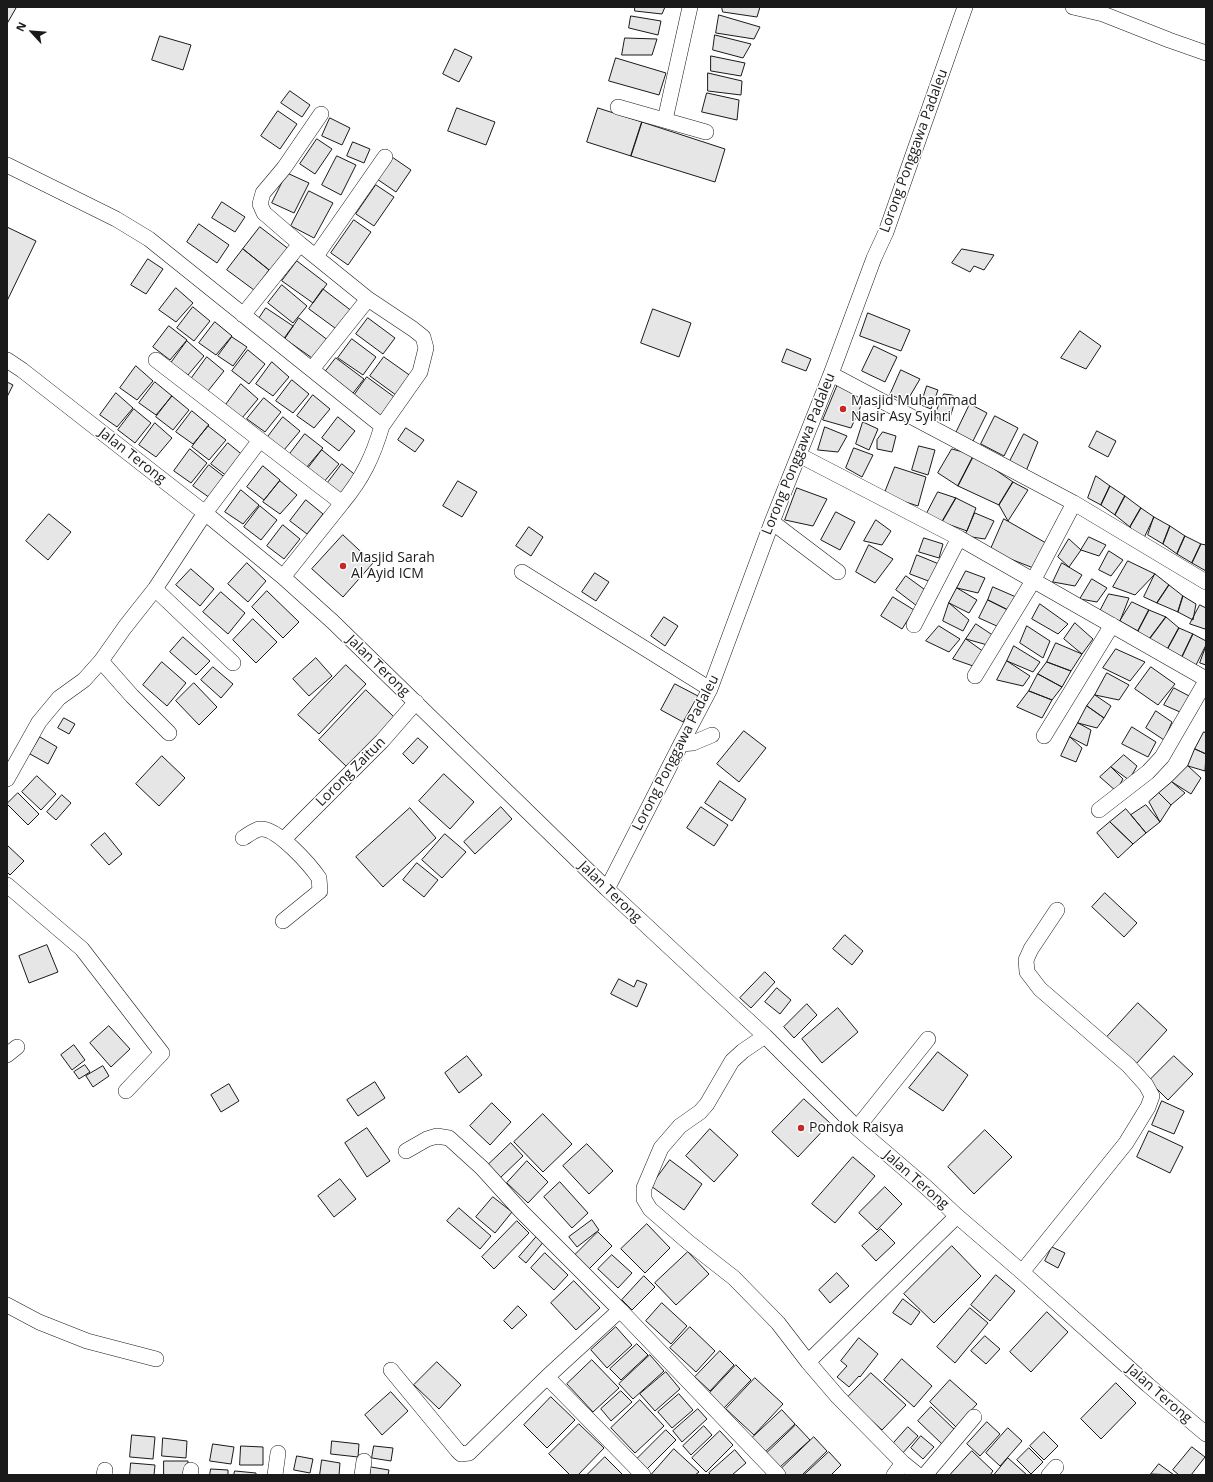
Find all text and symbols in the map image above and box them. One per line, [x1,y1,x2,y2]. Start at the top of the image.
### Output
north arrow [12,12,52,52]
text: N [12,19,29,34]
street label: Lorong Ponggawa Padaleu [877,67,951,235]
street label: Lorong Ponggawa Padaleu [759,371,839,537]
place label: Masjid Muhammad Nasir Asy Syihri [851,393,977,426]
marker: Masjid Muhammad Nasir Asy Syihri [838,404,848,414]
street label: Jalan Terong [95,424,169,488]
place label: Masjid Sarah Al Ayid ICM [351,550,435,582]
marker: Masjid Sarah Al Ayid ICM [338,561,348,571]
street label: Jalan Terong [343,632,413,700]
street label: Lorong Ponggawa Padaleu [629,672,723,834]
street label: Lorong Zaitun [313,734,389,810]
street label: Jalan Terong [575,858,645,926]
place label: Pondok Raisya [809,1120,904,1136]
marker: Pondok Raisya [796,1123,806,1133]
street label: Jalan Terong [880,1147,952,1213]
street label: Jalan Terong [1123,1361,1195,1427]

